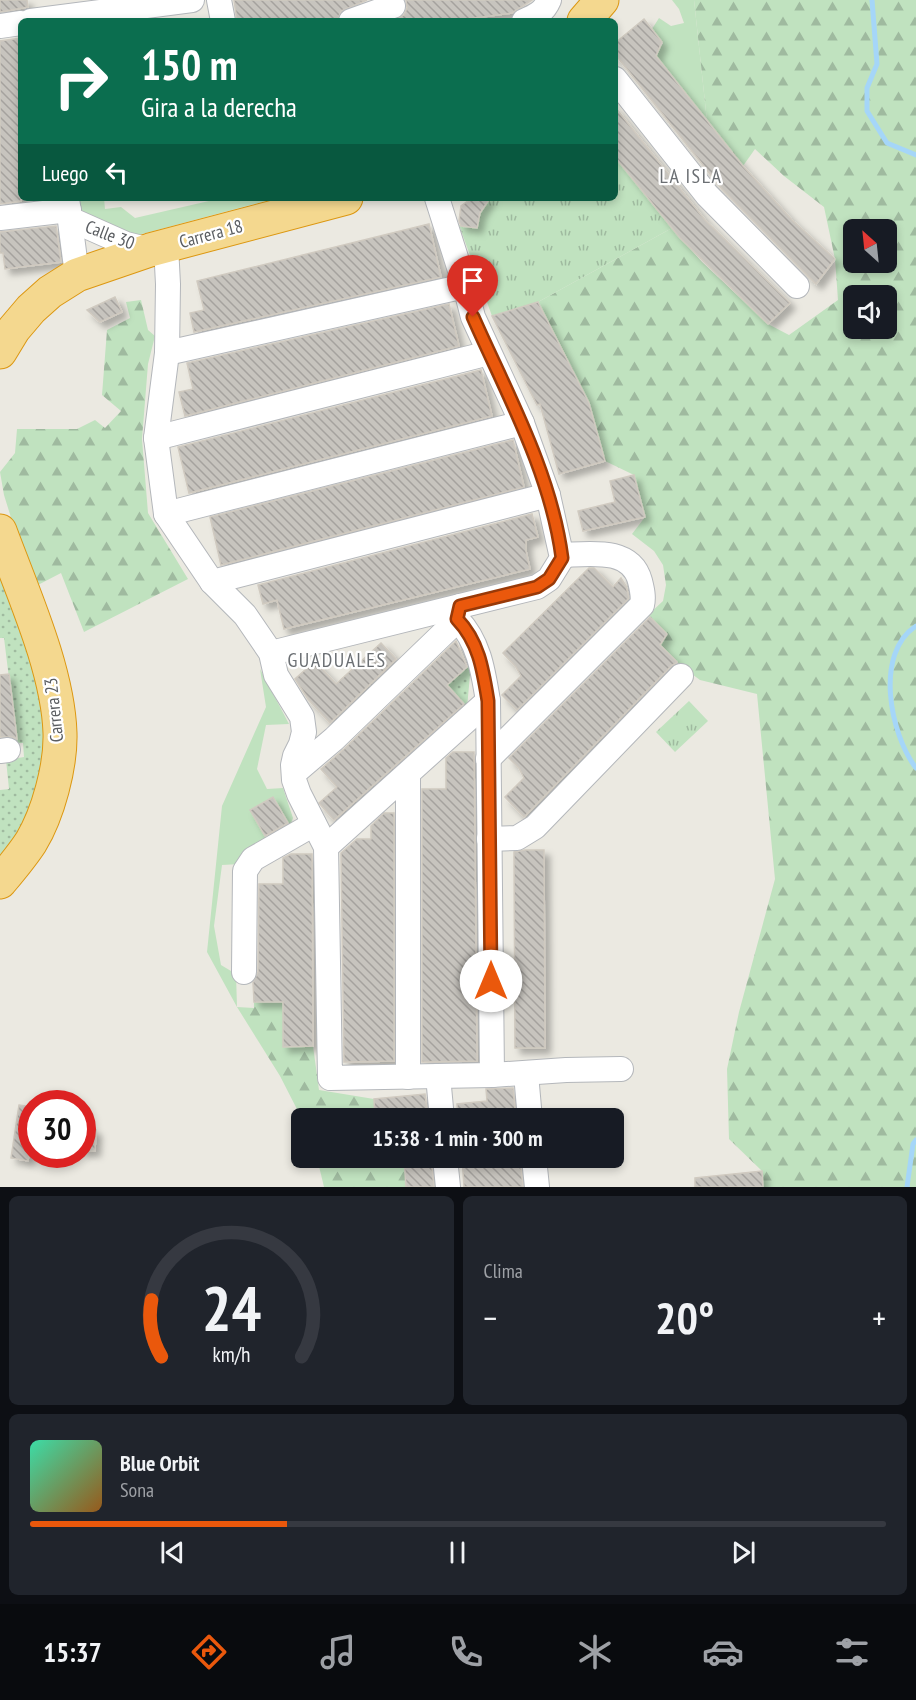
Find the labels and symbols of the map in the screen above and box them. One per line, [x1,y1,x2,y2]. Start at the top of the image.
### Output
district label: LA ISLA [659,163,723,189]
street label: Carrera 18 [177,214,245,253]
street label: Calle 30 [82,215,138,254]
north arrow [843,219,897,273]
pin [447,255,498,317]
district label: GUADUALES [287,647,387,673]
street label: Carrera 23 [39,677,68,743]
position arrow [459,949,523,1013]
speed limit sign: 30 [18,1090,96,1168]

